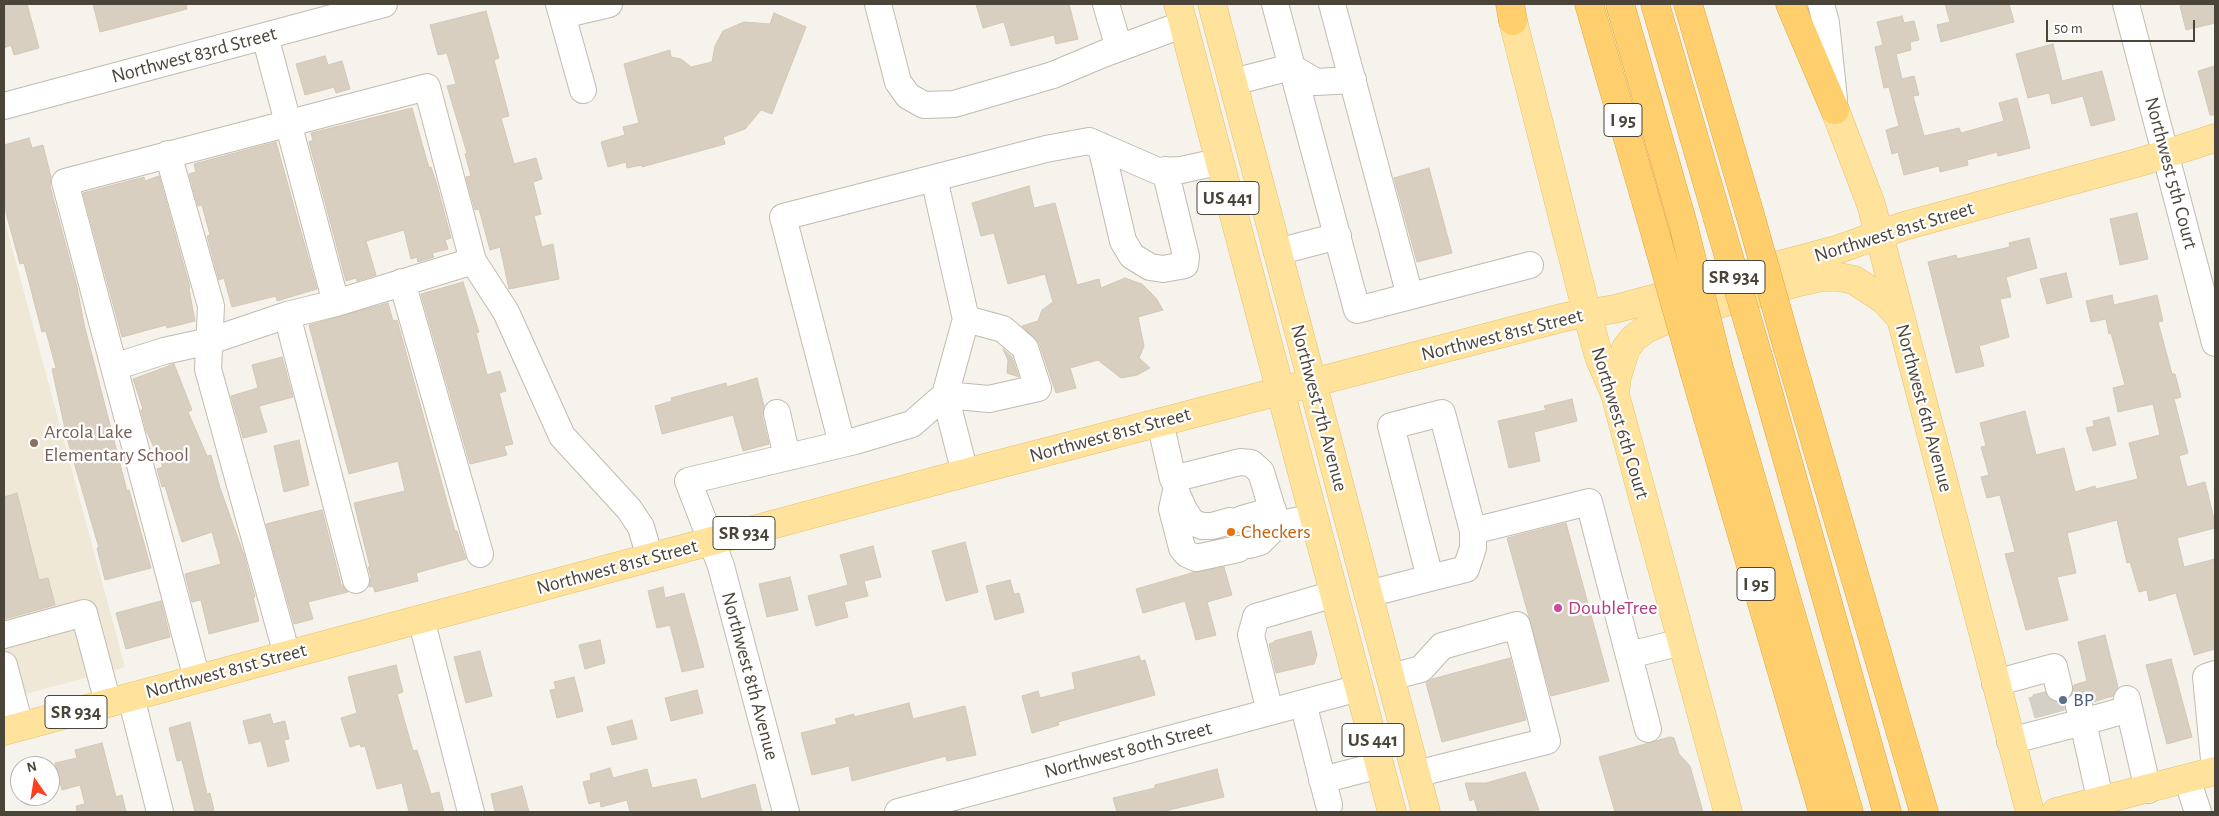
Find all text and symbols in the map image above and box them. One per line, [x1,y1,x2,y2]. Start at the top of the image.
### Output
scale bar [2049,10,2198,42]
street label: Northwest 83rd Street [109,21,279,89]
text: 50 m [2054,21,2083,36]
street label: Northwest 5th Court [2139,94,2203,252]
road number: I 95 [1604,104,1642,136]
road number: US 441 [1197,182,1259,214]
street label: Northwest 81st Street [1811,196,1977,268]
road number: SR 934 [1703,260,1765,294]
street label: Northwest 81st Street [1419,303,1585,367]
street label: Northwest 6th Avenue [1890,321,1958,495]
street label: Northwest 7th Avenue [1285,322,1353,494]
street label: Northwest 6th Court [1586,344,1654,502]
street label: Northwest 81st Street [1027,402,1193,468]
place label: Arcola Lake Elementary School [44,420,189,467]
marker: Arcola Lake Elementary School [28,437,40,449]
road number: SR 934 [713,516,775,550]
place label: Checkers [1241,520,1311,544]
marker: Checkers [1225,526,1237,538]
street label: Northwest 81st Street [534,534,700,600]
road number: I 95 [1737,568,1775,600]
street label: Northwest 8th Avenue [716,589,784,763]
place label: DoubleTree [1568,596,1657,620]
marker: DoubleTree [1552,602,1564,614]
street label: Northwest 81st Street [143,638,309,704]
place label: BP [2073,688,2094,712]
marker: BP [2057,694,2069,706]
road number: SR 934 [45,696,107,729]
street label: Northwest 80th Street [1042,716,1214,784]
road number: US 441 [1342,724,1404,756]
north arrow [10,756,60,806]
text: N [26,759,38,775]

